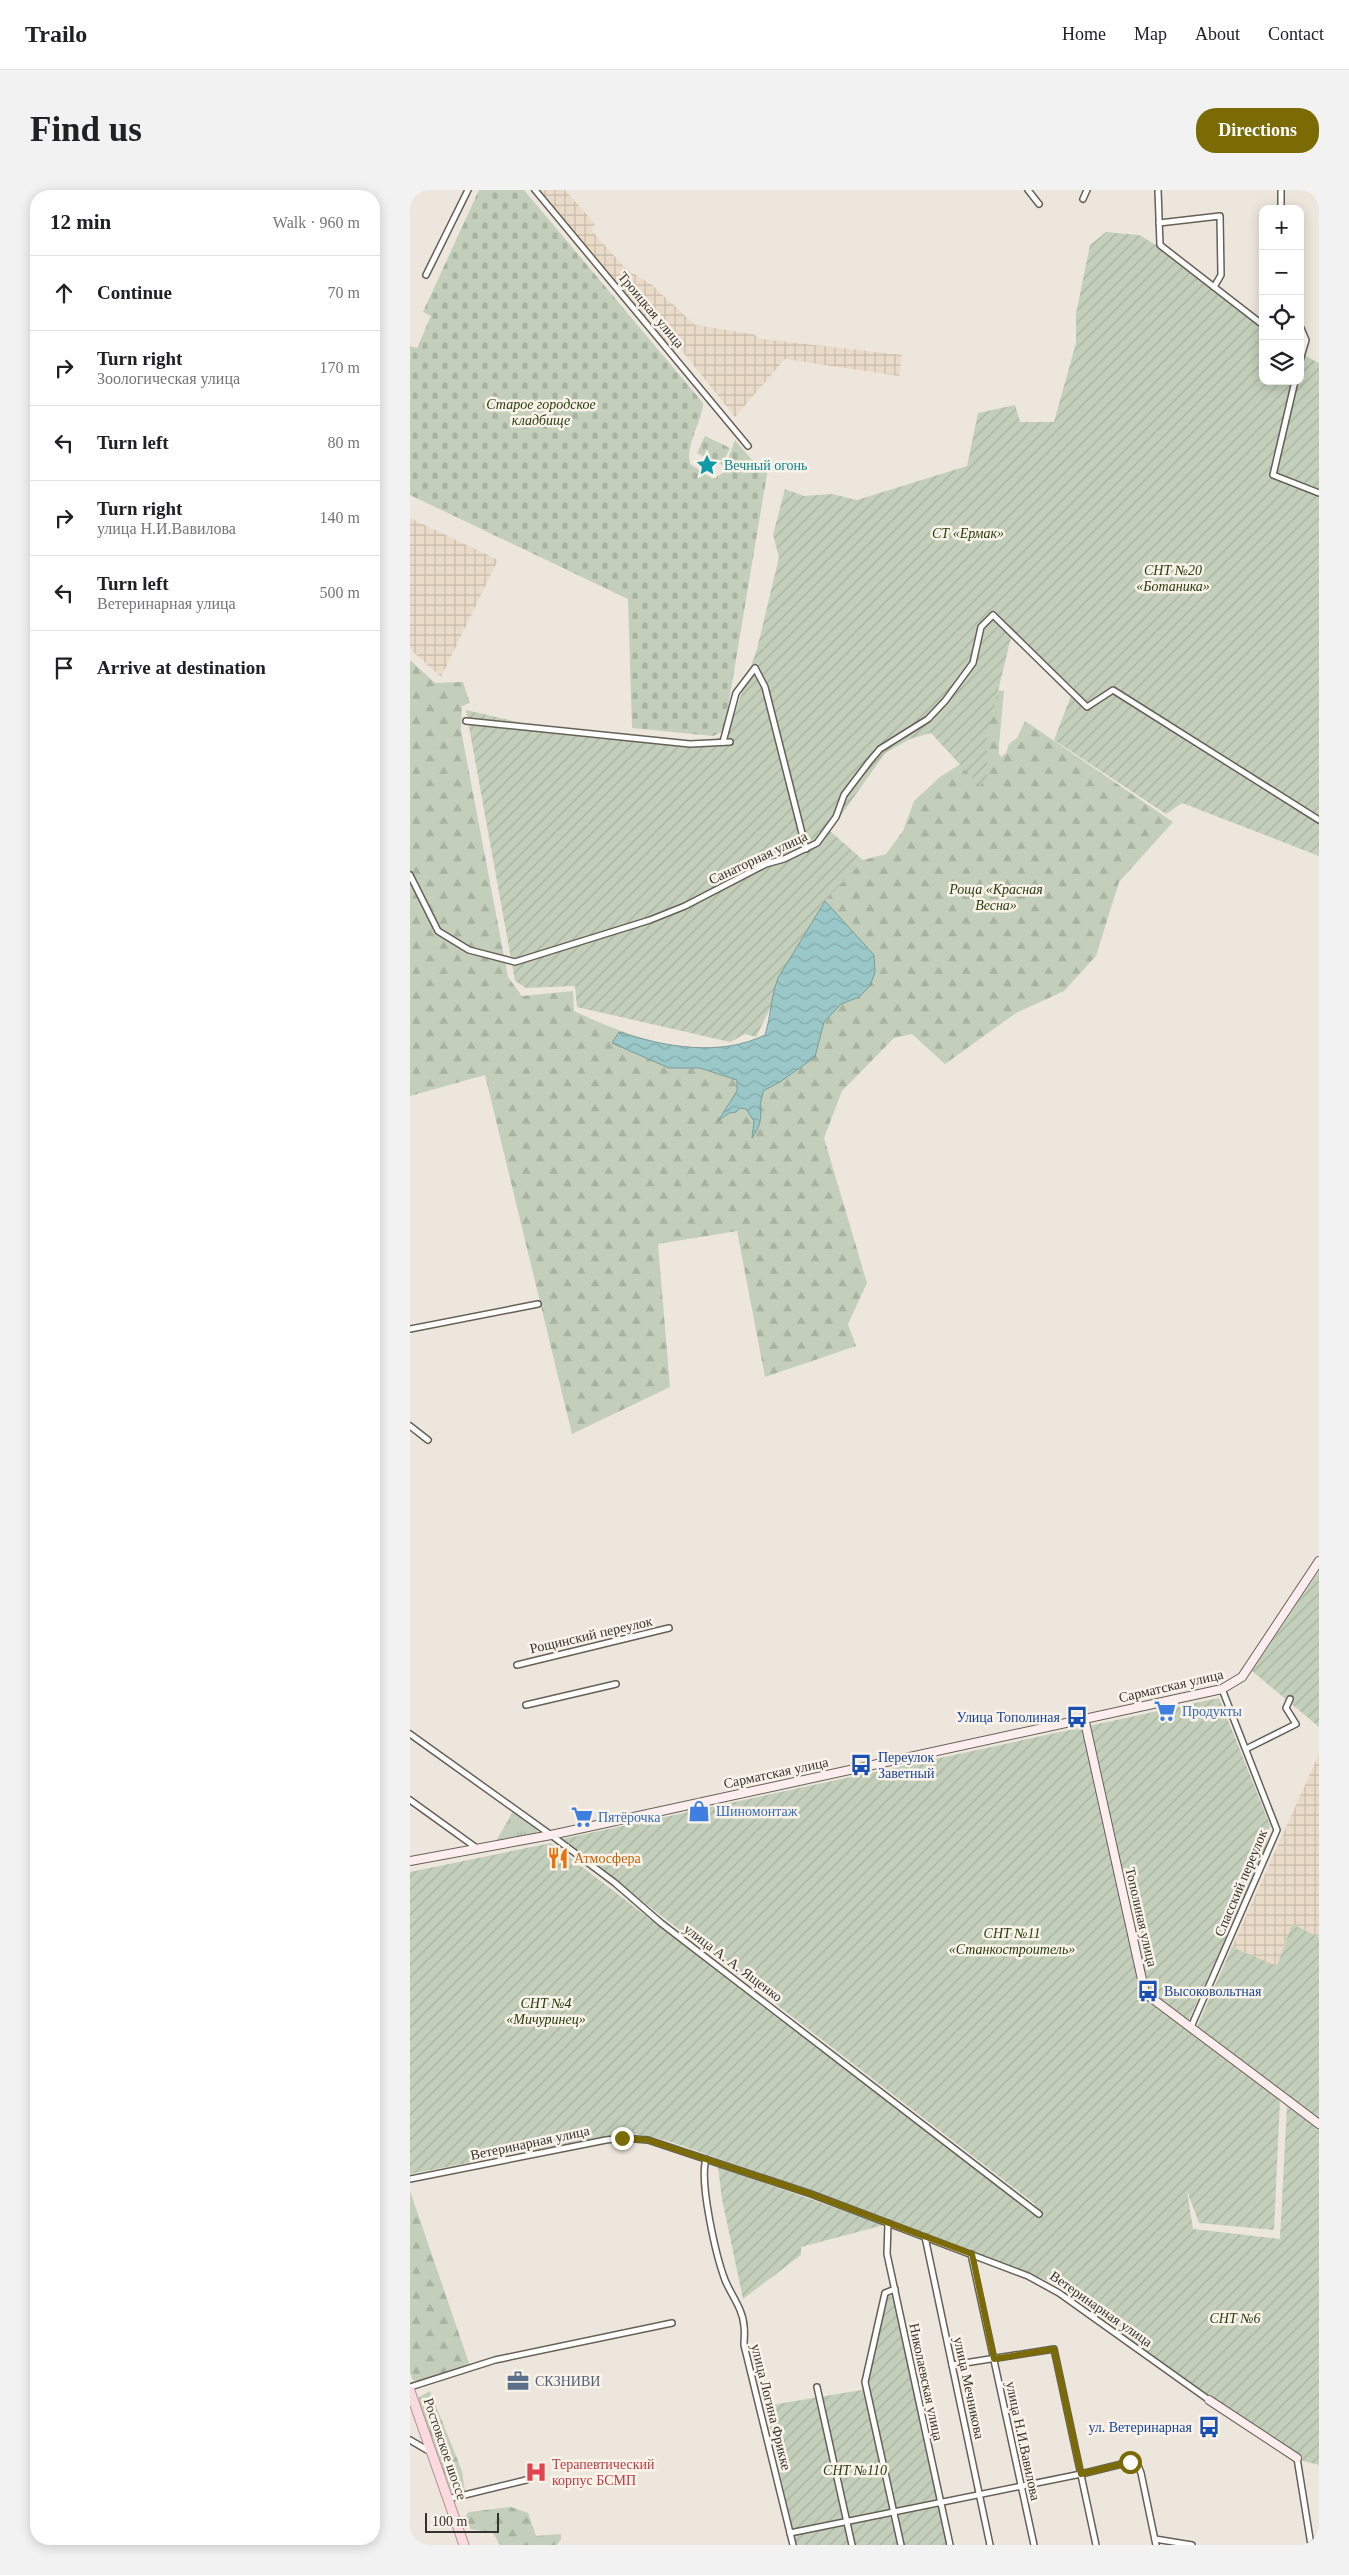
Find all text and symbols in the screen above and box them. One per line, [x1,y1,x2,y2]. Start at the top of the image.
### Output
text: Trailo [25,21,87,47]
text: Home [1062,24,1106,44]
text: Map [1134,24,1167,44]
text: About [1195,24,1240,44]
text: Contact [1268,24,1324,44]
button: Directions [1196,108,1319,153]
text: Find us [30,110,142,149]
map controls [1259,205,1304,385]
button: + [1259,205,1304,250]
text: 12 min [50,210,111,234]
text: Walk · 960 m [273,214,360,231]
button: − [1259,250,1304,295]
street label: Троицкая улица [615,269,688,352]
icon: ahead [50,279,78,307]
text: Continue [97,282,172,303]
text: 70 m [328,284,360,301]
button: locate [1259,295,1304,340]
button: layers [1259,340,1304,385]
text: Turn right [97,348,182,369]
icon: right [50,354,78,382]
text: 170 m [320,359,360,376]
text: Зоологическая улица [97,370,240,387]
park label: Старое городское кладбище [486,397,596,428]
icon: left [50,429,78,457]
text: Turn left [97,432,169,453]
text: 80 m [328,434,360,451]
place icon: Вечный огонь [694,452,720,478]
place label: Вечный огонь [724,458,807,473]
text: Turn right [97,498,182,519]
icon: right [50,504,78,532]
text: 140 m [320,509,360,526]
text: улица Н.И.Вавилова [97,520,236,537]
park label: СТ «Ермак» [932,526,1004,541]
park label: СНТ №20 «Ботаника» [1136,563,1210,594]
text: Turn left [97,573,169,594]
icon: left [50,579,78,607]
text: 500 m [320,584,360,601]
text: Ветеринарная улица [97,595,236,612]
icon: arrive [50,654,78,682]
text: Arrive at destination [97,657,266,678]
street label: Санаторная улица [706,828,810,887]
park label: Роща «Красная Весна» [948,882,1043,913]
street label: Рощинский переулок [528,1614,654,1656]
street label: Сарматская улица [1117,1667,1225,1705]
supermarket icon: Продукты [1152,1698,1178,1724]
bus stop icon: Улица Тополиная [1064,1704,1090,1730]
place label: Продукты [1182,1704,1243,1719]
place label: Улица Тополиная [957,1710,1061,1725]
place label: Переулок Заветный [878,1750,935,1781]
bus stop icon: Переулок Заветный [848,1752,874,1778]
street label: Сарматская улица [722,1754,831,1791]
shop icon: Шиномонтаж [686,1798,712,1824]
supermarket icon: Пятёрочка [569,1804,595,1830]
place label: Шиномонтаж [716,1804,798,1819]
place label: Пятёрочка [598,1810,661,1825]
street label: Спасский переулок [1212,1827,1270,1939]
restaurant icon: Атмосфера [545,1845,571,1871]
place label: Атмосфера [574,1851,641,1866]
street label: Тополиная улица [1122,1866,1160,1969]
street label: улица А. А. Ященко [681,1921,785,2005]
park label: СНТ №11 «Станкостроитель» [949,1926,1075,1957]
bus stop icon: Высоковольтная [1135,1978,1161,2004]
place label: Высоковольтная [1164,1984,1262,1999]
park label: СНТ №4 «Мичуринец» [506,1996,586,2027]
street label: Ветеринарная улица [469,2123,592,2163]
route end [611,2127,634,2150]
street label: Ветеринарная улица [1047,2268,1156,2350]
park label: СНТ №6 [1210,2311,1260,2326]
street label: Николаевская улица [906,2322,946,2443]
street label: улица Мечникова [951,2336,987,2441]
street label: улица Логина Фрикке [748,2342,794,2472]
office icon: СКЗНИВИ [505,2368,531,2394]
place label: СКЗНИВИ [535,2374,600,2389]
street label: улица Н.И.Вавилова [1003,2380,1043,2503]
street label: Ростовское шоссе [421,2396,469,2502]
bus stop icon: ул. Ветеринарная [1196,2414,1222,2440]
place label: ул. Ветеринарная [1088,2420,1193,2435]
route start [1119,2451,1142,2474]
place label: Терапевтический корпус БСМП [552,2457,655,2488]
hospital icon: Терапевтический корпус БСМП [523,2459,549,2485]
park label: СНТ №110 [823,2463,887,2478]
scale bar [425,2510,499,2533]
text: 100 m [432,2514,467,2529]

